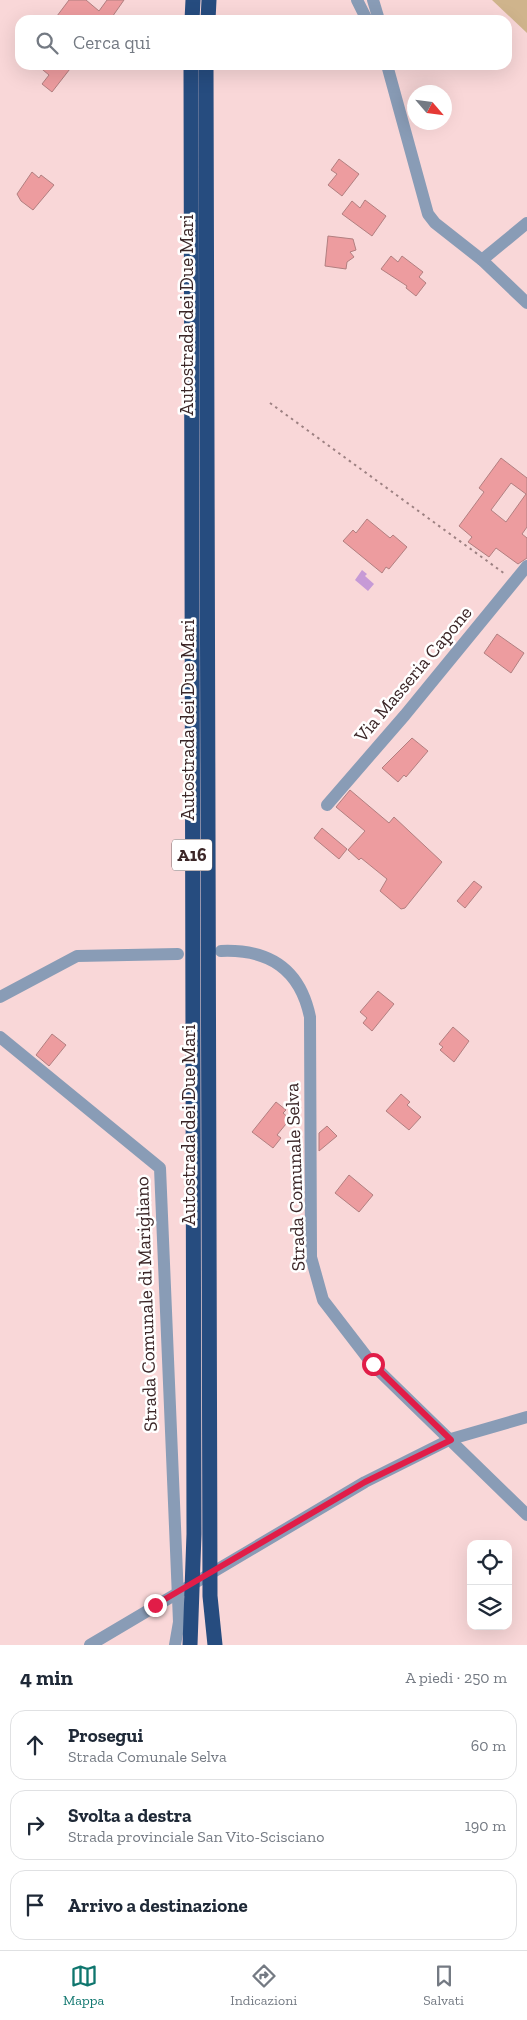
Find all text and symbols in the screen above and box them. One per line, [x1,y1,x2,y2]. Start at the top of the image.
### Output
search box [15,15,512,70]
icon: search [33,29,61,57]
text: Cerca qui [73,31,151,54]
north arrow [407,85,452,130]
street label: Autostrada dei Due Mari [175,214,198,416]
street label: Via Masseria Capone [349,601,477,747]
street label: Autostrada dei Due Mari [176,619,199,821]
road number: A16 [172,840,212,870]
street label: Autostrada dei Due Mari [177,1024,200,1226]
street label: Strada Comunale Selva [280,1082,310,1272]
street label: Strada Comunale di Marigliano [130,1176,162,1432]
route start [362,1353,385,1376]
map controls [467,1540,512,1630]
button: locate [467,1540,512,1585]
button: layers [467,1585,512,1630]
route end [144,1594,167,1617]
text: 4 min [20,1665,73,1690]
text: A piedi · 250 m [406,1668,507,1687]
text: Prosegui [68,1724,143,1747]
icon: ahead [21,1731,49,1759]
text: 60 m [471,1736,506,1755]
text: Strada Comunale Selva [68,1747,227,1766]
text: Svolta a destra [68,1804,192,1827]
icon: right [21,1811,49,1839]
text: 190 m [465,1816,506,1835]
text: Strada provinciale San Vito-Scisciano [68,1827,324,1846]
icon: arrive [21,1891,49,1919]
text: Arrivo a destinazione [68,1894,248,1917]
tab: Mappa [63,1962,104,2009]
tab: Indicazioni [230,1962,297,2009]
tab: Salvati [423,1962,464,2009]

